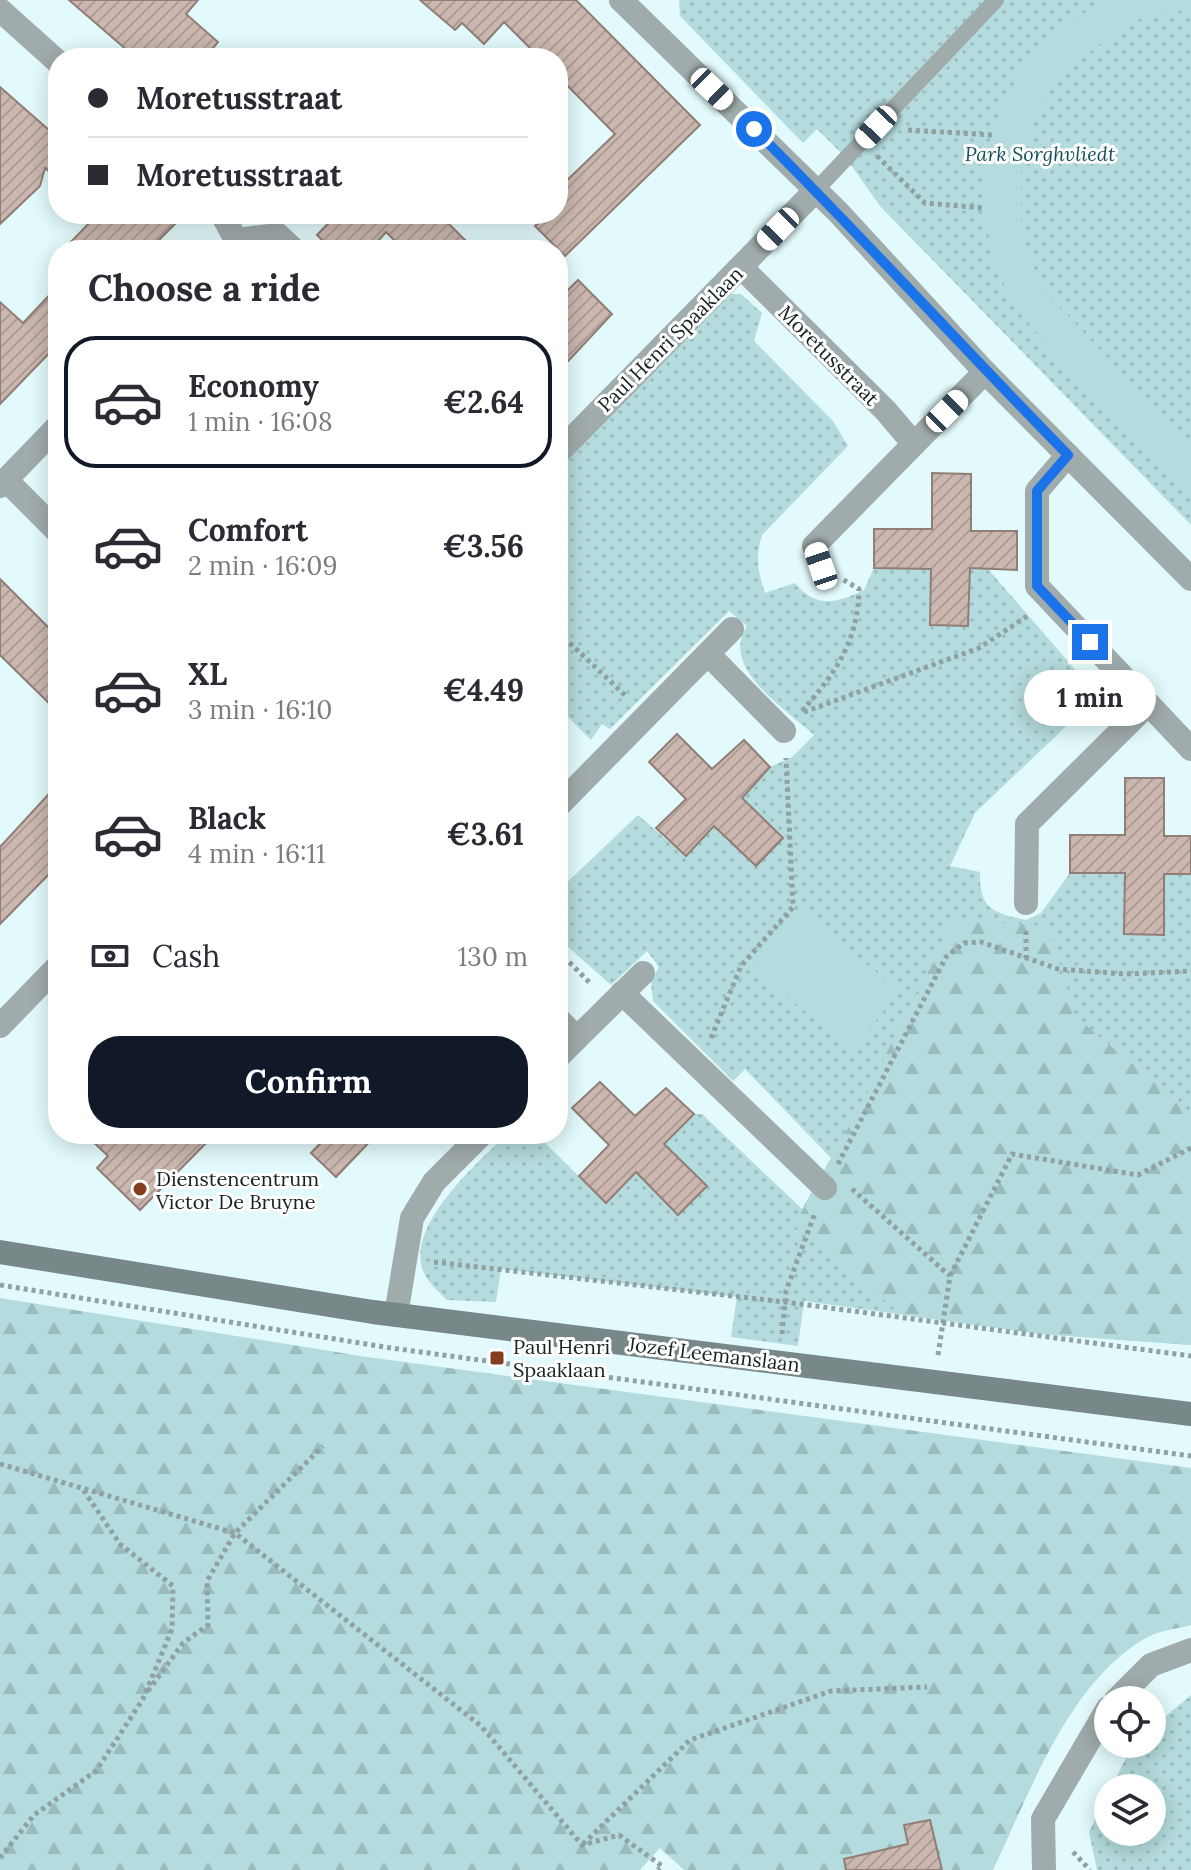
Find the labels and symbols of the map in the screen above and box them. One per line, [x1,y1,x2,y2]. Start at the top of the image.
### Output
car [686,64,738,114]
car [851,101,901,153]
route start [736,111,772,147]
park label: Park Sorghvliedt [965,141,1116,166]
car [753,203,803,255]
street label: Paul Henri Spaaklaan [592,261,748,417]
street label: Moretusstraat [774,300,885,411]
car [922,386,972,436]
car [802,539,840,593]
route end [1072,624,1108,660]
callout: 1 min [1024,670,1156,726]
place label: Dienstencentrum Victor De Bruyne [155,1166,319,1214]
marker: Dienstencentrum Victor De Bruyne [131,1180,149,1198]
street label: Jozef Leemanslaan [626,1331,801,1377]
place label: Paul Henri Spaaklaan [513,1334,610,1382]
marker: Paul Henri Spaaklaan [488,1349,506,1367]

